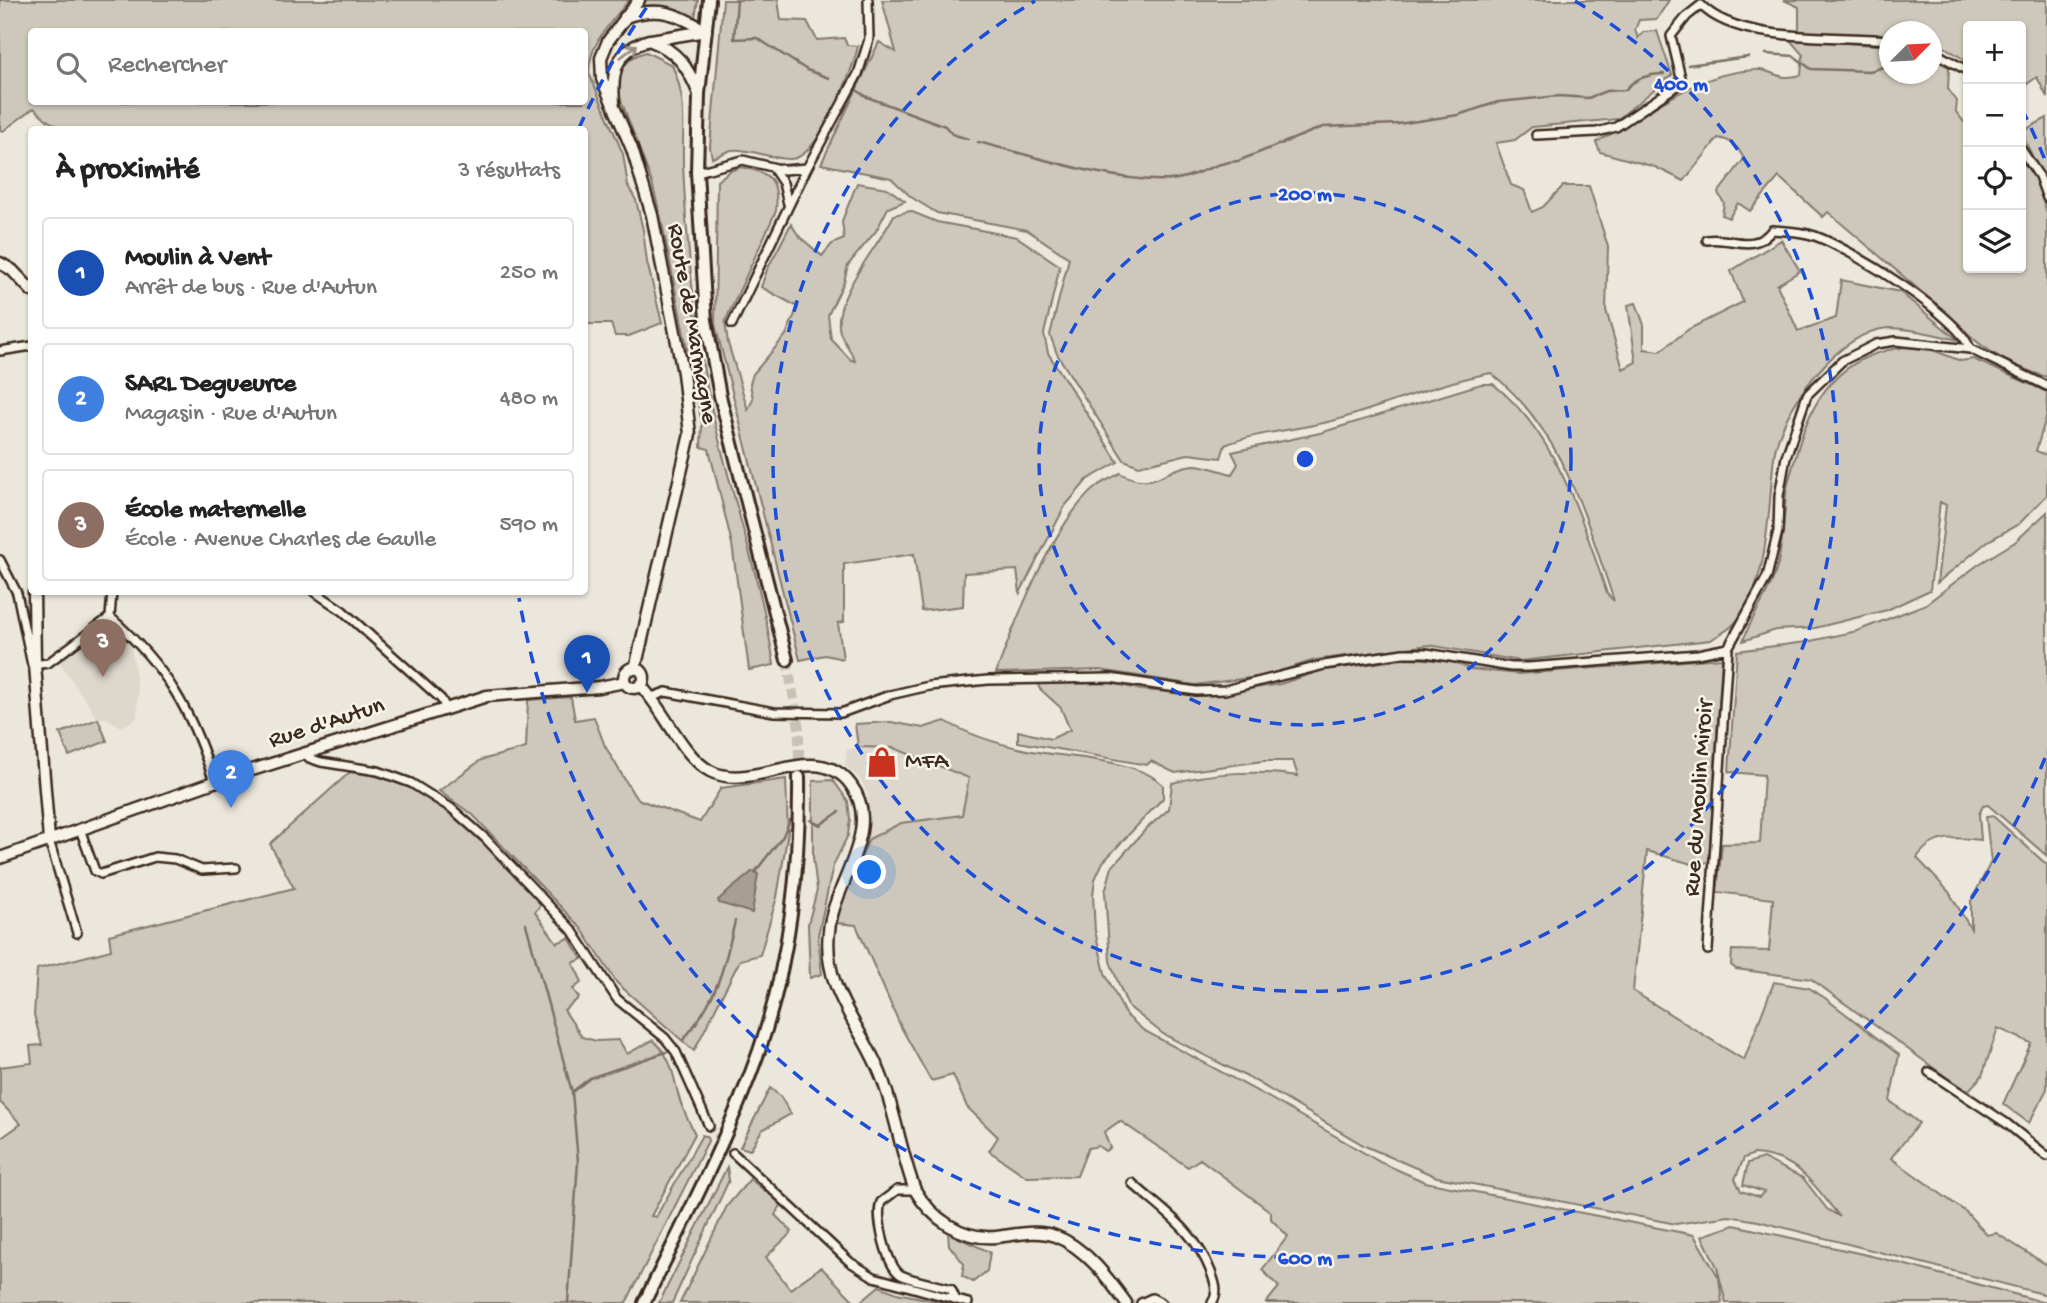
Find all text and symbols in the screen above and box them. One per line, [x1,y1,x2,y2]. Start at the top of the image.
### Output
north arrow [1879,21,1942,84]
map controls [1963,21,2026,273]
button: + [1963,21,2026,84]
search box [28,28,588,105]
one-way arrow [620,43,638,58]
icon: search [52,48,90,86]
text: Rechercher [108,51,226,82]
text: 400 m [1653,74,1708,99]
button: − [1963,84,2026,147]
button: locate [1963,147,2026,210]
text: À proximité [56,154,200,189]
text: 3 résultats [458,158,560,185]
text: 200 m [1278,184,1332,209]
button: layers [1963,210,2026,273]
street label: Route de Marmagne [659,222,723,427]
text: Moulin à Vent [125,244,270,275]
text: 1 [76,260,86,287]
text: 250 m [500,260,558,287]
text: Arrêt de bus · Rue d'Autun [125,275,377,302]
text: SARL Degueurce [125,370,296,401]
text: 2 [75,386,87,413]
text: 480 m [500,386,558,413]
text: Magasin · Rue d'Autun [125,401,337,428]
centre of rings [1293,447,1317,471]
text: École maternelle [125,496,306,527]
text: 3 [75,512,87,539]
text: 590 m [500,512,558,539]
text: École · Avenue Charles de Gaulle [125,527,436,554]
pin: 3 [80,619,126,677]
pin: 1 [564,635,610,693]
street label: Rue d'Autun [265,691,389,756]
street label: Rue du Moulin Miroir [1679,696,1722,897]
shop icon: MFA [865,745,899,779]
place label: MFA [905,748,950,777]
pin: 2 [208,750,254,808]
your location [852,855,886,889]
text: 600 m [1278,1248,1332,1273]

